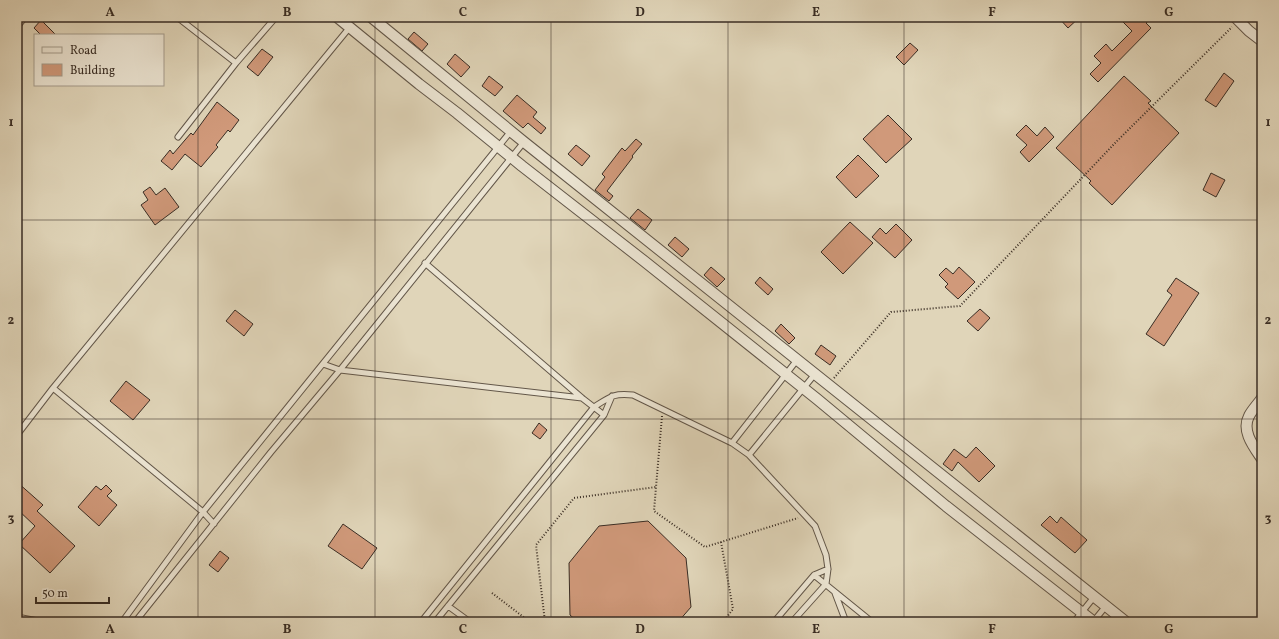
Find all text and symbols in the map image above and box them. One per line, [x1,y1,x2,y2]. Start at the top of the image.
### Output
text: A [105,4,115,22]
text: B [283,4,292,22]
text: C [459,4,467,22]
text: D [635,4,645,22]
text: E [812,4,820,22]
text: F [988,4,996,22]
text: G [1164,4,1174,22]
legend [34,34,164,86]
text: Road [70,43,97,59]
text: Building [70,63,115,79]
text: 1 [8,114,14,132]
text: 1 [1265,114,1271,132]
text: 2 [8,312,15,330]
text: 2 [1265,312,1272,330]
text: 3 [8,510,15,528]
text: 3 [1265,510,1272,528]
scale bar [36,579,109,605]
text: 50 m [42,586,68,602]
text: A [105,621,115,639]
text: B [283,621,292,639]
text: C [459,621,467,639]
text: D [635,621,645,639]
text: E [812,621,820,639]
text: F [988,621,996,639]
text: G [1164,621,1174,639]

